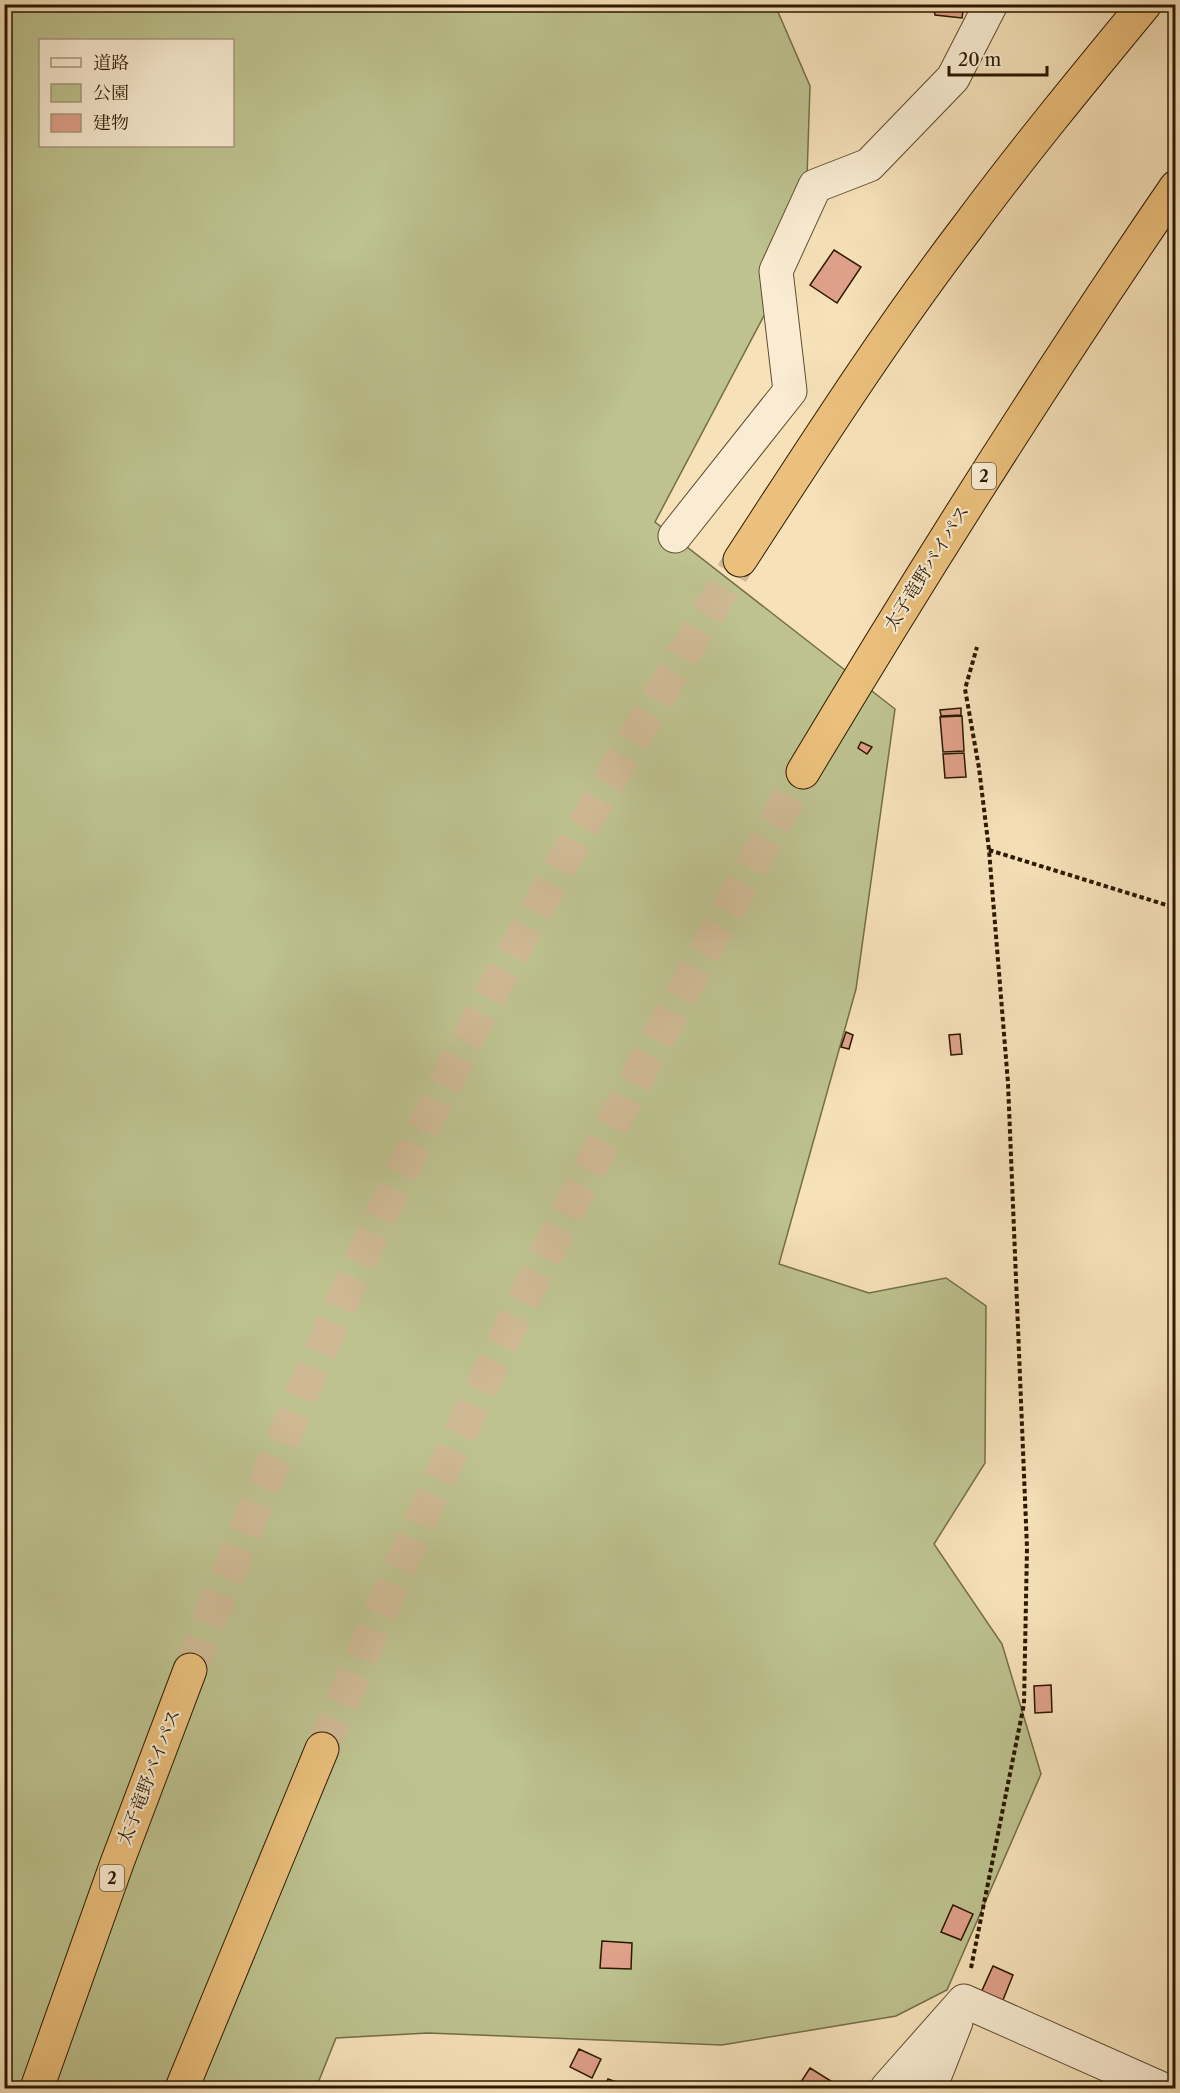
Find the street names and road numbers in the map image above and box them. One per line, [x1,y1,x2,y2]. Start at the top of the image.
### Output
road number: 2 [972,463,996,489]
street label: 太子竜野バイパス [880,501,974,635]
street label: 太子竜野バイパス [113,1706,185,1848]
road number: 2 [100,1865,124,1891]

